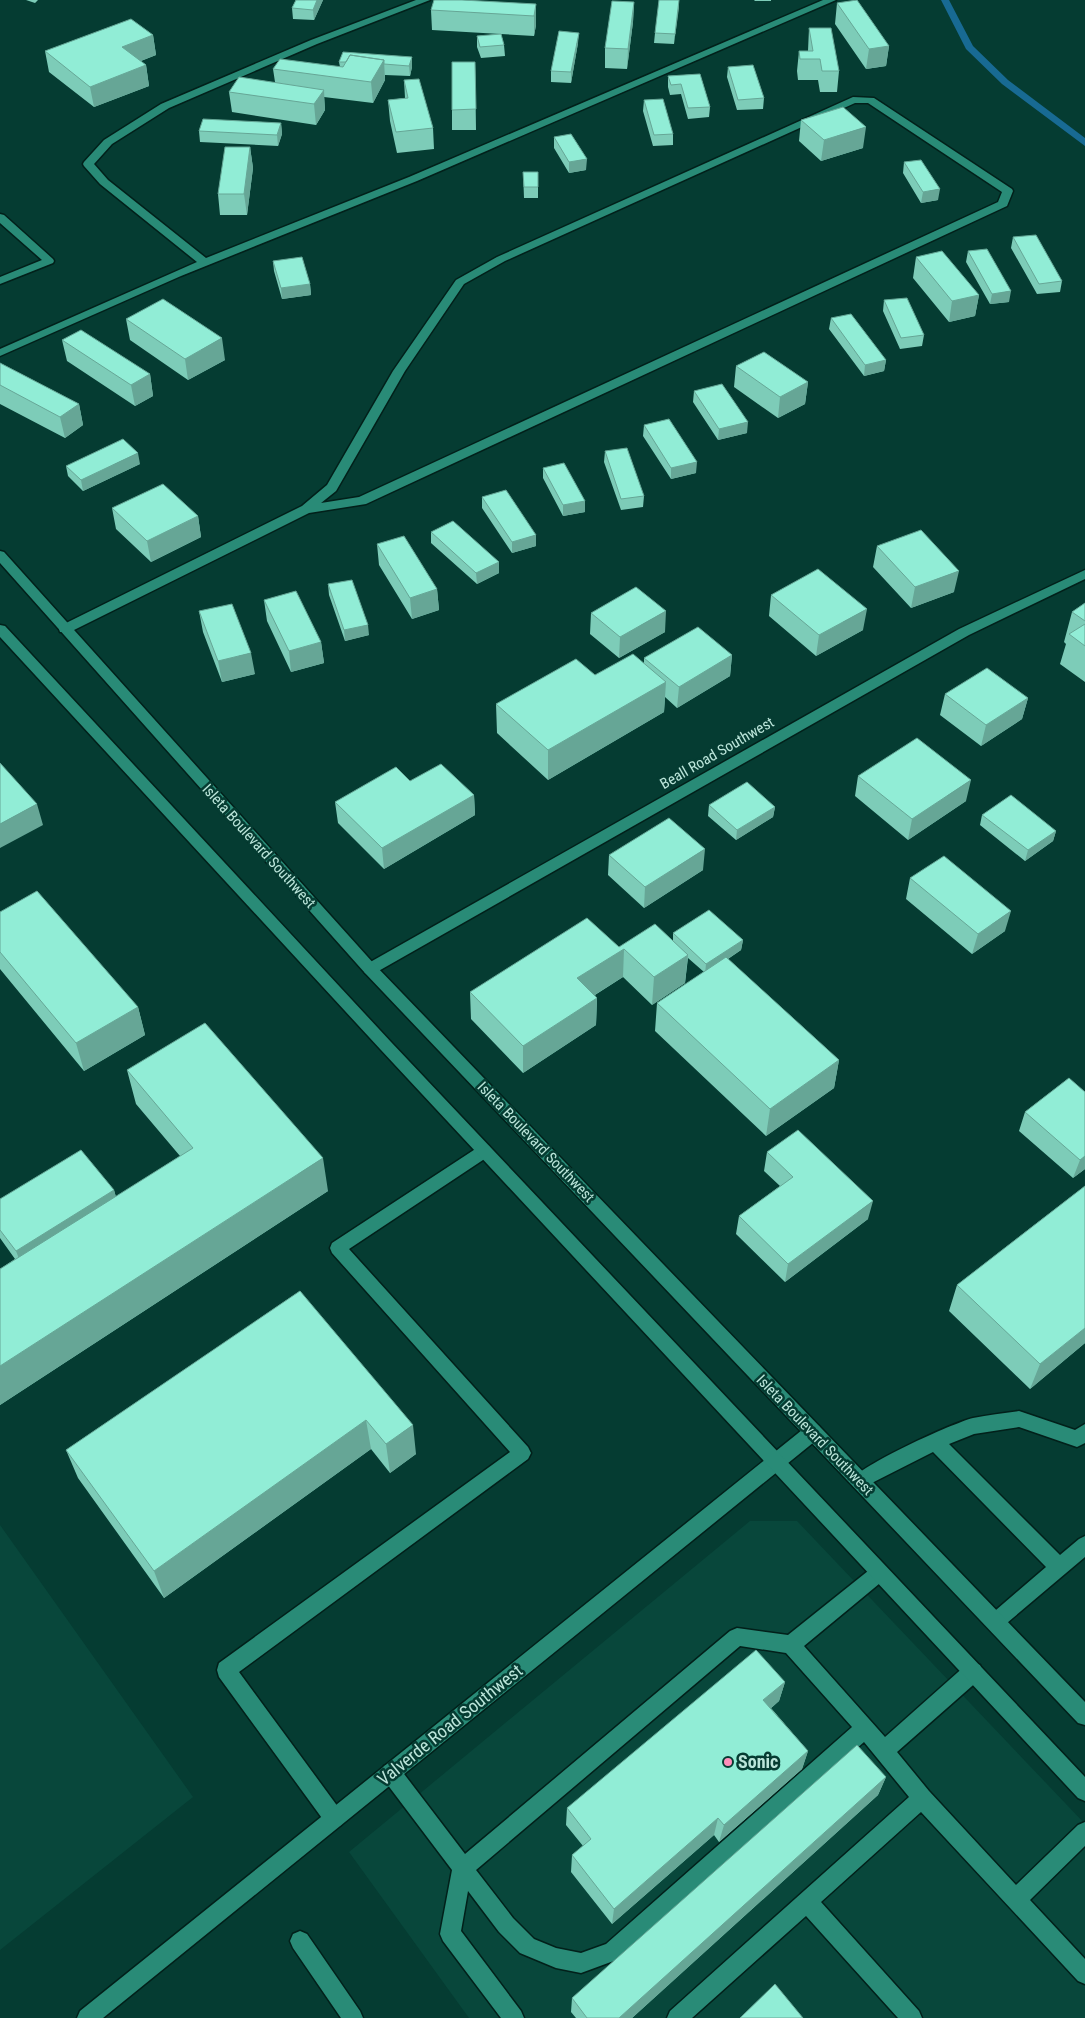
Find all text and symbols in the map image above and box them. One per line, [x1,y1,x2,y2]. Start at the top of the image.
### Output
street label: Beall Road Southwest [657,713,777,793]
street label: Isleta Boulevard Southwest [199,780,319,912]
street label: Isleta Boulevard Southwest [474,1078,598,1206]
street label: Isleta Boulevard Southwest [753,1371,877,1499]
street label: Valverde Road Southwest [373,1660,526,1790]
place label: Sonic [738,1751,778,1772]
marker: Sonic [722,1756,734,1768]

